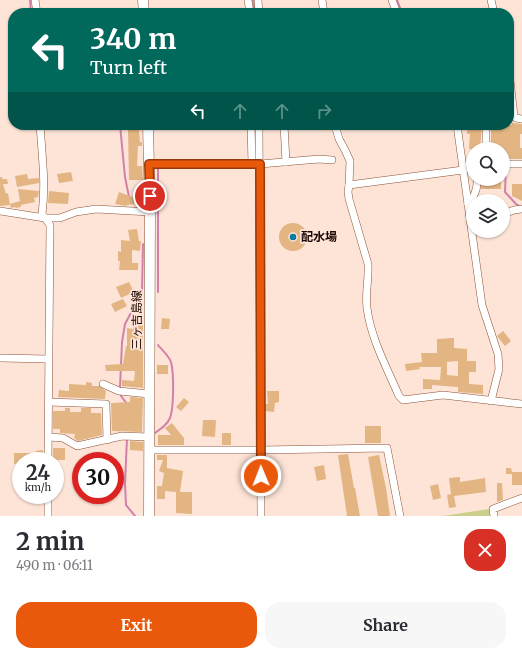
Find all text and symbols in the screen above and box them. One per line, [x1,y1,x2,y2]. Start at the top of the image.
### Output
text: 340 m [90,21,176,57]
icon: left [24,24,76,76]
text: Turn left [90,56,167,79]
icon: left [187,100,209,122]
icon: ahead [229,100,251,122]
icon: ahead [271,100,293,122]
icon: right [313,100,335,122]
map controls [466,142,510,238]
button: search [466,142,510,186]
pin [133,179,167,213]
icon: arrive [139,185,161,207]
button: layers [466,194,510,238]
place label: 配水場 [301,229,337,244]
marker: 配水場 [288,232,298,242]
street label: 三ヶ吉島線 [129,290,144,350]
speed limit sign: 30 [72,452,124,504]
position arrow [240,455,282,497]
text: 24 [26,460,50,485]
text: km/h [25,481,51,494]
text: 2 min [16,526,84,557]
button: close [464,529,506,571]
text: 490 m · 06:11 [16,557,93,574]
button: Exit [16,602,257,648]
button: Share [265,602,506,648]

